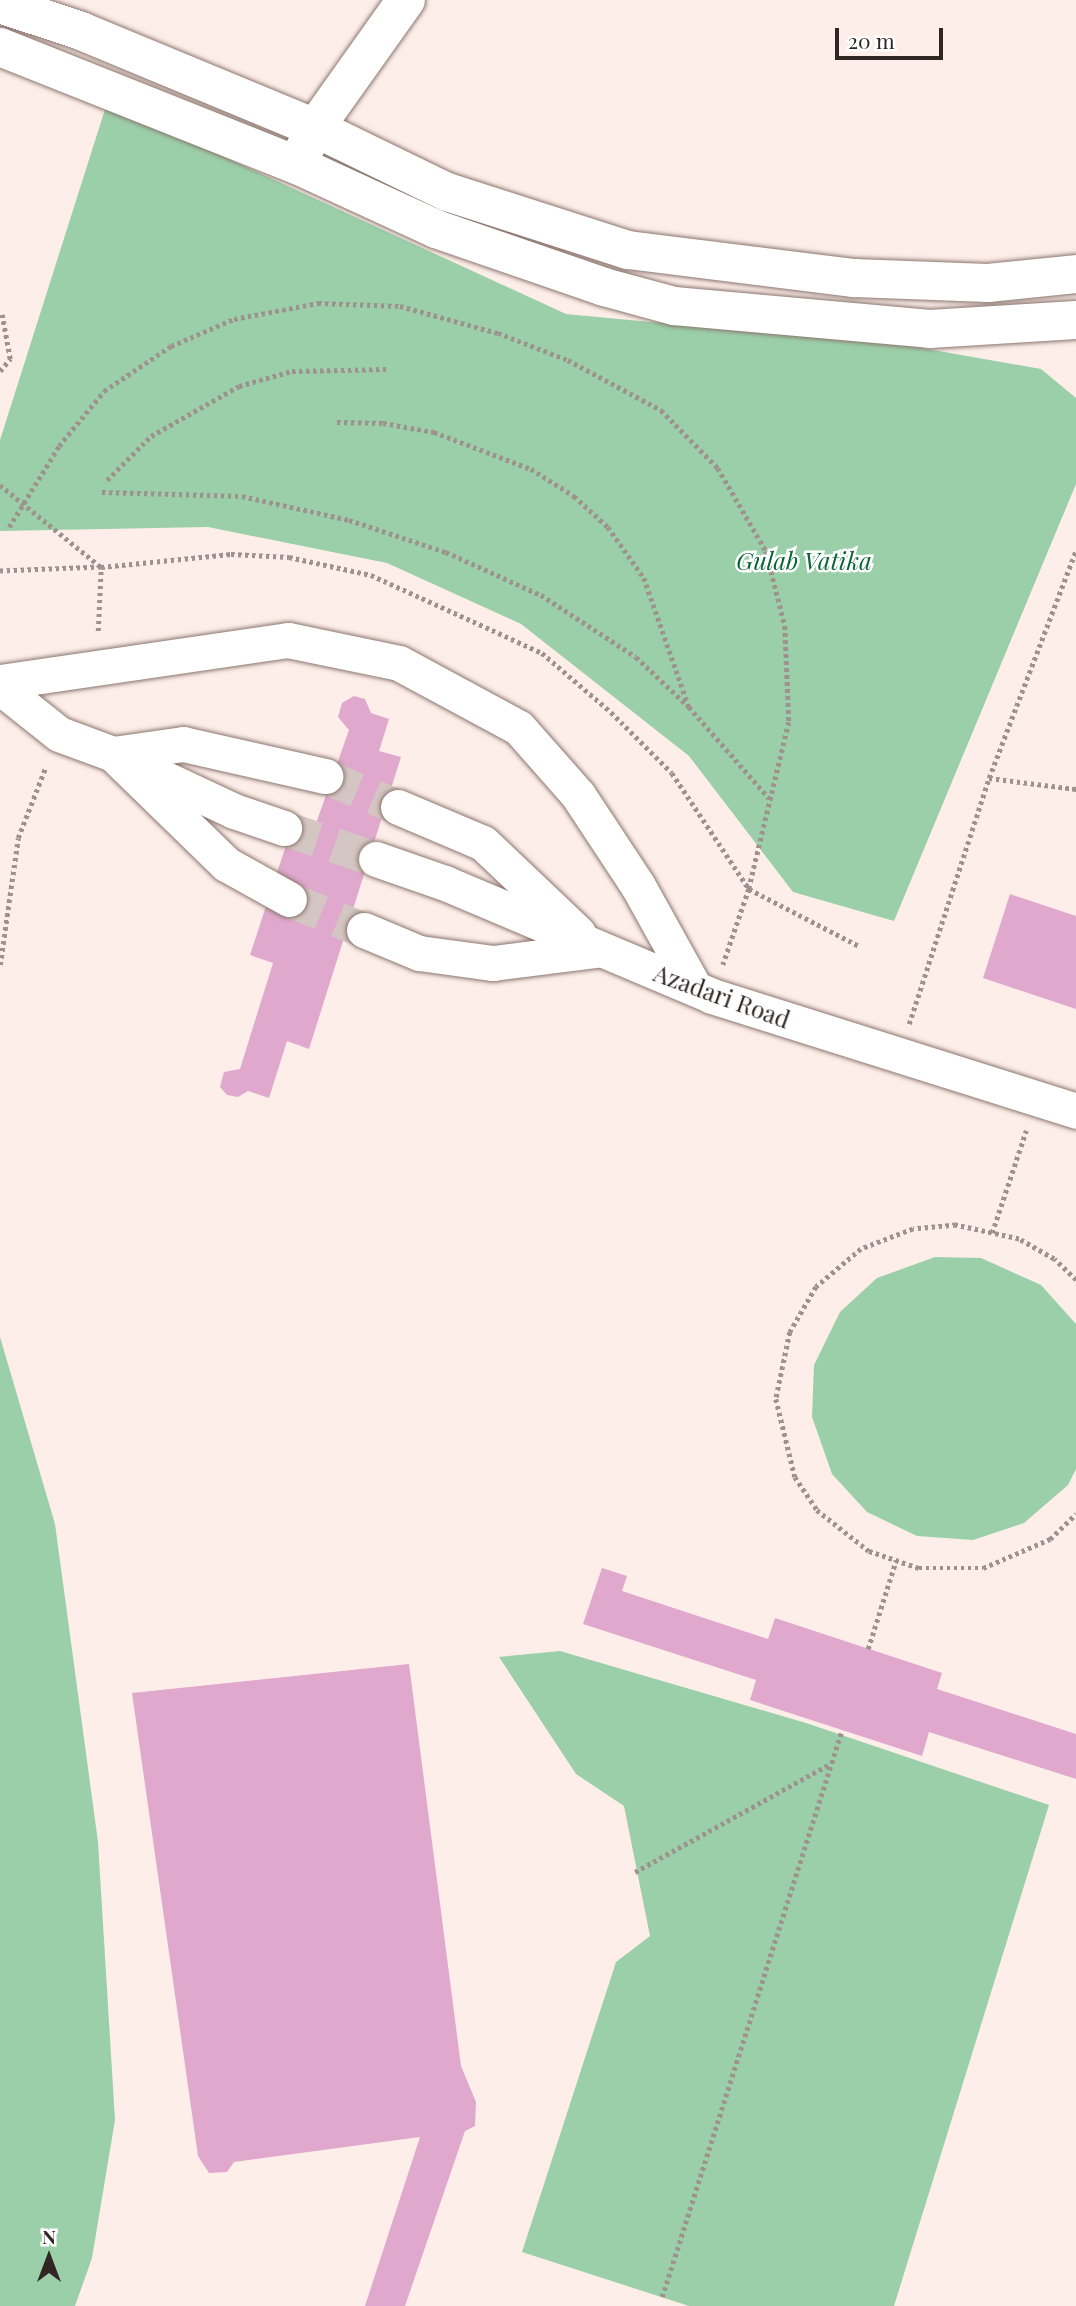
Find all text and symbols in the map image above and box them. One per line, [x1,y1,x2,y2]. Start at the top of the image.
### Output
scale bar [838,14,946,58]
text: 20 m [848,26,895,54]
park label: Gulab Vatika [736,547,872,575]
street label: Azadari Road [650,958,794,1034]
north arrow [14,2222,84,2292]
text: N [42,2223,56,2249]

